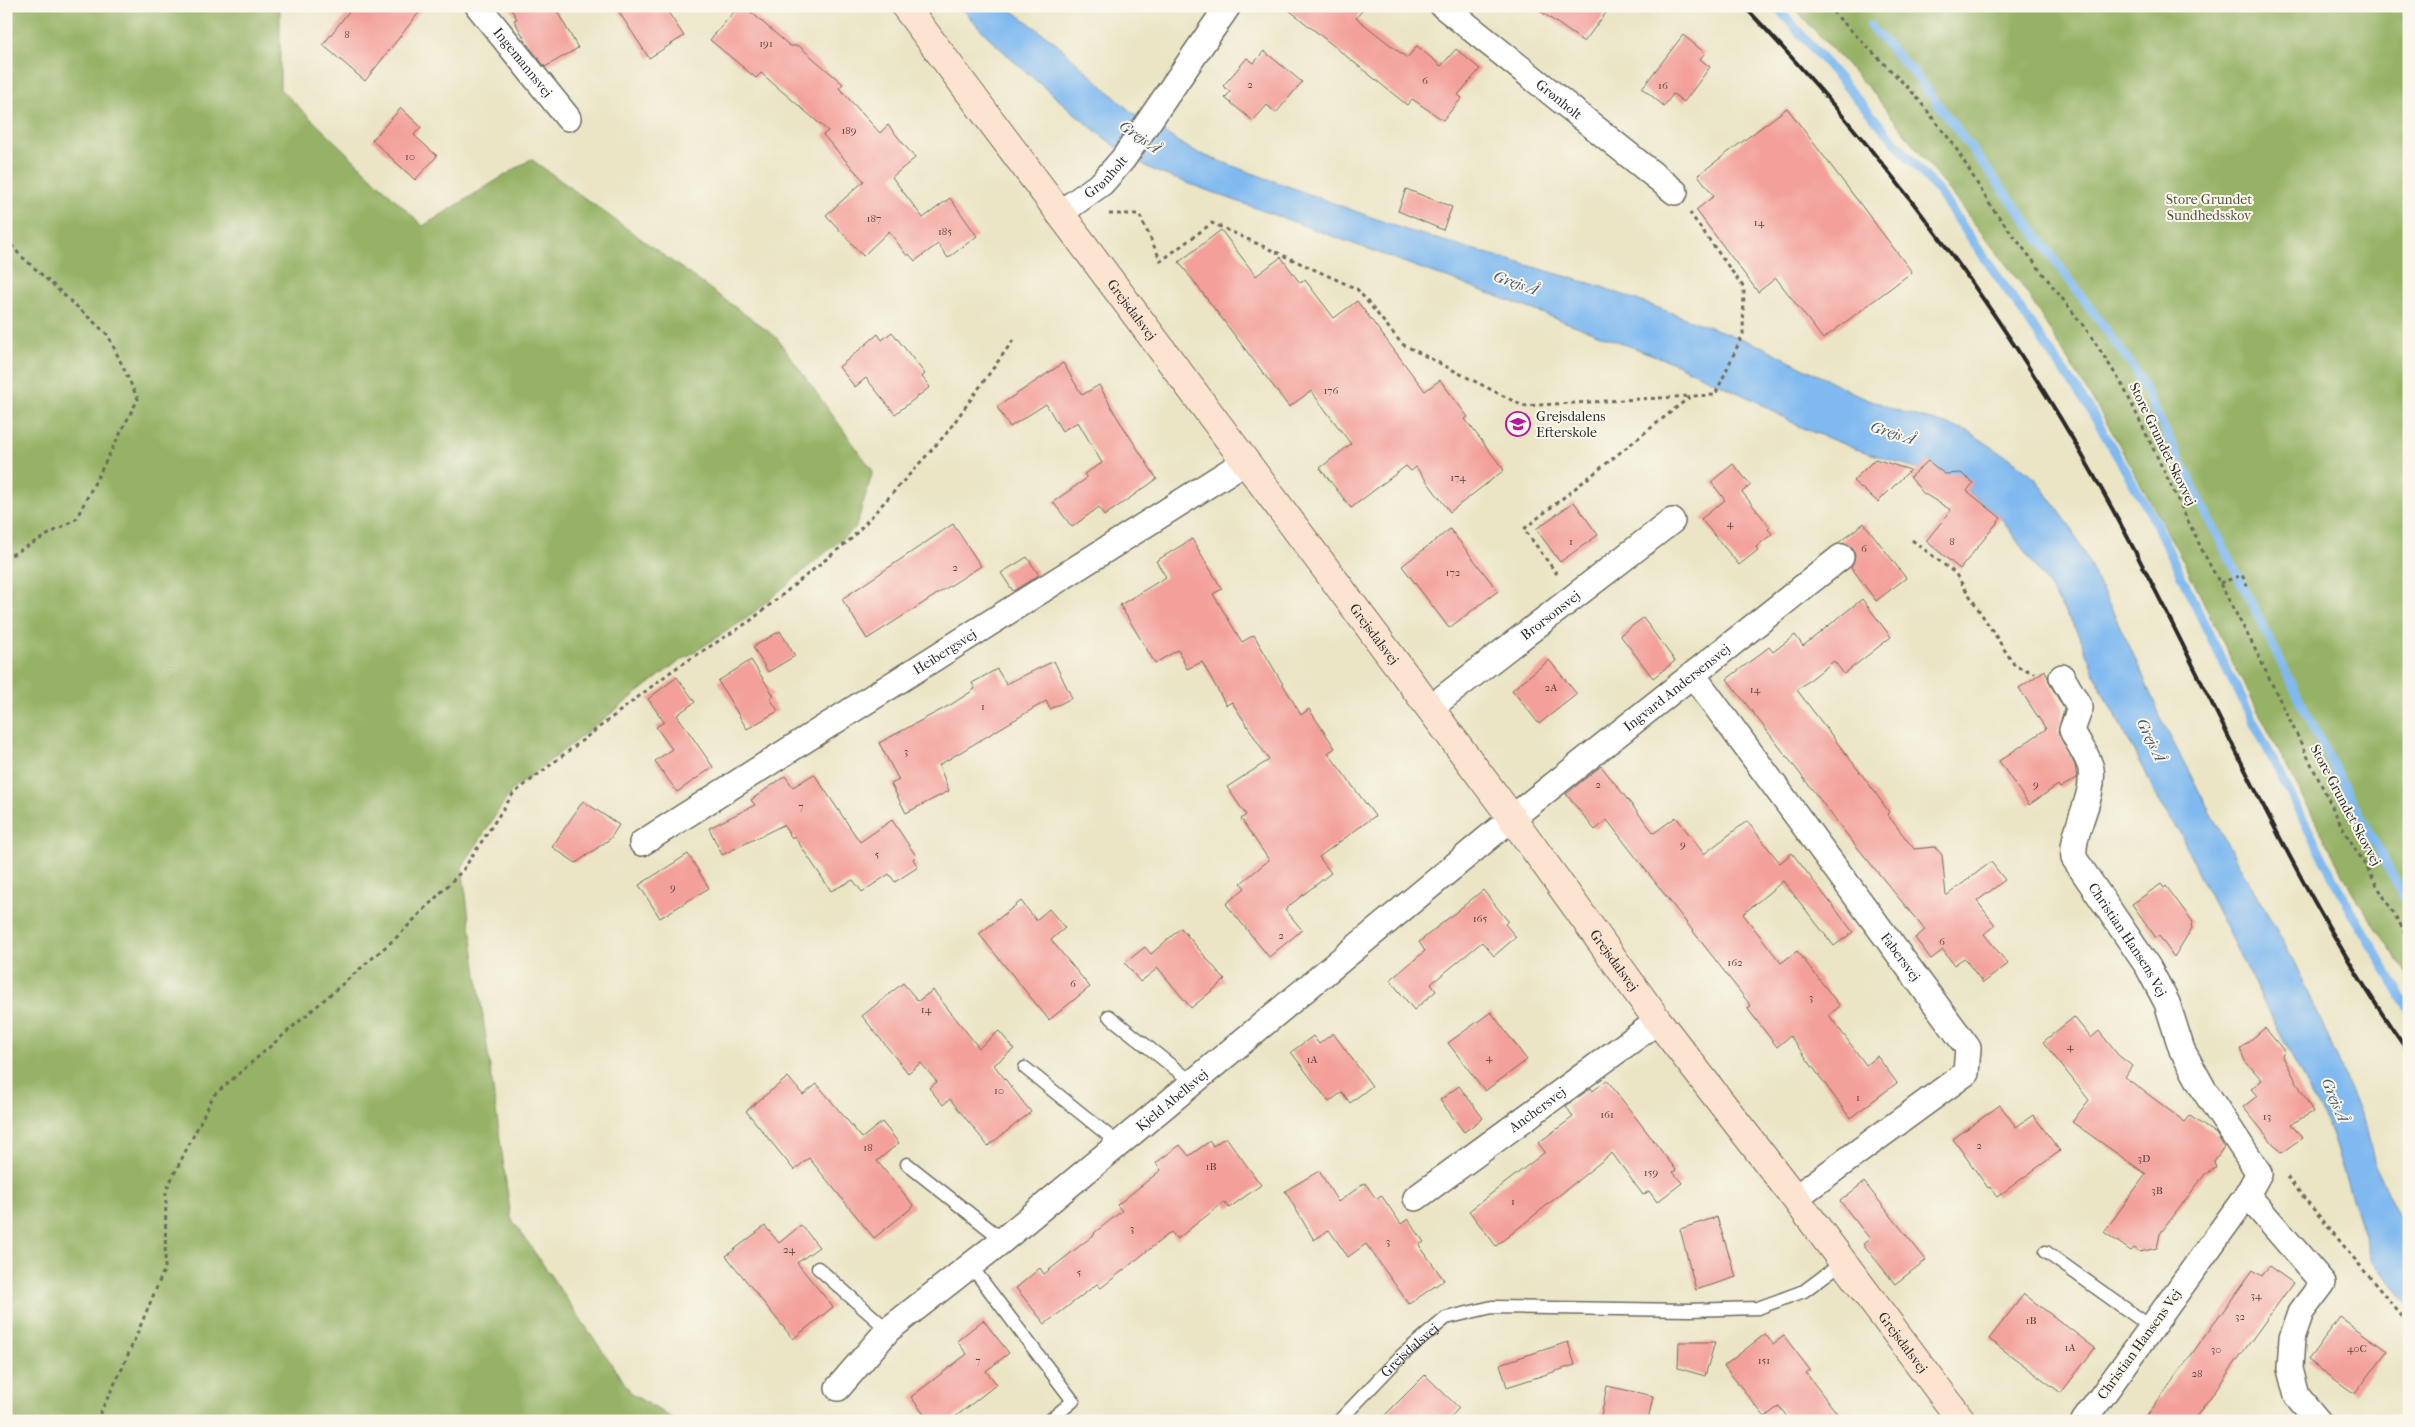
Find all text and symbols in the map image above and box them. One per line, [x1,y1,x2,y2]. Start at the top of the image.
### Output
street label: Ingemannsvej [489,24,556,101]
house number: 8 [344,28,350,41]
house number: 191 [759,37,773,50]
house number: 6 [1422,74,1428,87]
street label: Grønholt [1532,76,1586,123]
house number: 2 [1247,78,1253,91]
house number: 16 [1658,79,1668,92]
water label: Grejs Å [1116,116,1165,158]
house number: 189 [841,124,857,137]
house number: 10 [405,150,415,163]
street label: Grønholt [1081,152,1131,202]
park label: Store Grundet Sundhedsskov [2166,191,2252,224]
house number: 187 [867,212,881,225]
house number: 14 [1754,216,1765,229]
house number: 185 [938,225,952,238]
water label: Grejs Å [1491,267,1542,299]
street label: Grejsdalsvej [1103,276,1160,344]
street label: Store Grundet Skovvej [2125,380,2200,509]
house number: 176 [1323,384,1339,397]
place label: Grejsdalens Efterskole [1536,408,1606,441]
school or university icon: Grejsdalens Efterskole [1505,411,1531,437]
water label: Grejs Å [1868,417,1919,449]
house number: 174 [1450,471,1466,484]
house number: 4 [1727,517,1734,530]
house number: 1 [1569,535,1573,548]
house number: 8 [1949,535,1955,548]
house number: 6 [1861,542,1867,555]
house number: 2 [952,561,958,574]
house number: 172 [1446,566,1461,579]
street label: Brorsonsvej [1517,587,1584,644]
street label: Grejsdalsvej [1346,600,1402,668]
street label: Heibergsvej [910,626,980,678]
street label: Ingvard Andersensvej [1620,640,1734,735]
house number: 2A [1545,681,1558,694]
house number: 14 [1750,683,1761,696]
house number: 1 [981,700,985,713]
water label: Grejs Å [2133,715,2170,766]
street label: Store Grundet Skovvej [2306,742,2385,869]
house number: 3 [904,745,908,758]
house number: 2 [1595,778,1601,791]
house number: 9 [2033,778,2039,791]
house number: 7 [798,800,804,813]
house number: 9 [1680,838,1686,851]
house number: 5 [875,848,880,861]
street label: Christian Hansens Vej [2084,880,2170,1000]
house number: 9 [670,881,676,894]
house number: 165 [1473,912,1488,925]
street label: Grejsdalsvej [1586,926,1642,995]
house number: 2 [1278,929,1284,942]
street label: Fabersvej [1877,929,1924,985]
house number: 6 [1939,935,1945,948]
house number: 162 [1727,956,1743,969]
house number: 6 [1070,977,1076,990]
house number: 3 [1809,991,1813,1004]
house number: 14 [921,1003,932,1016]
house number: 4 [2067,1040,2074,1053]
house number: 4 [1486,1051,1493,1064]
house number: 1A [1306,1053,1318,1066]
street label: Kjeld Abellsvej [1133,1066,1212,1135]
water label: Grejs Å [2318,1075,2353,1126]
street label: Anchersvej [1505,1083,1569,1137]
house number: 10 [994,1084,1004,1097]
house number: 1 [1856,1091,1860,1104]
house number: 161 [1600,1108,1614,1121]
house number: 13 [2263,1110,2271,1123]
house number: 2 [1976,1139,1982,1152]
house number: 18 [863,1141,873,1154]
house number: 3D [2138,1152,2150,1165]
house number: 1B [1205,1160,1217,1173]
house number: 159 [1644,1166,1658,1179]
house number: 3B [2151,1184,2163,1197]
house number: 1 [1511,1195,1515,1208]
house number: 3 [1130,1222,1134,1235]
house number: 3 [1386,1235,1390,1248]
house number: 24 [783,1243,796,1256]
house number: 5 [1077,1266,1082,1279]
street label: Christian Hansens Vej [2094,1286,2185,1403]
house number: 34 [2250,1289,2262,1302]
street label: Grejsdalsvej [1874,1309,1931,1377]
house number: 32 [2235,1310,2245,1323]
house number: 1B [2025,1314,2037,1327]
street label: Grejsdalsvej [1377,1320,1442,1381]
house number: 1A [2064,1341,2076,1354]
house number: 40C [2347,1342,2367,1355]
house number: 30 [2211,1343,2221,1356]
house number: 7 [975,1354,981,1367]
house number: 151 [1758,1354,1770,1367]
house number: 28 [2191,1367,2203,1380]

